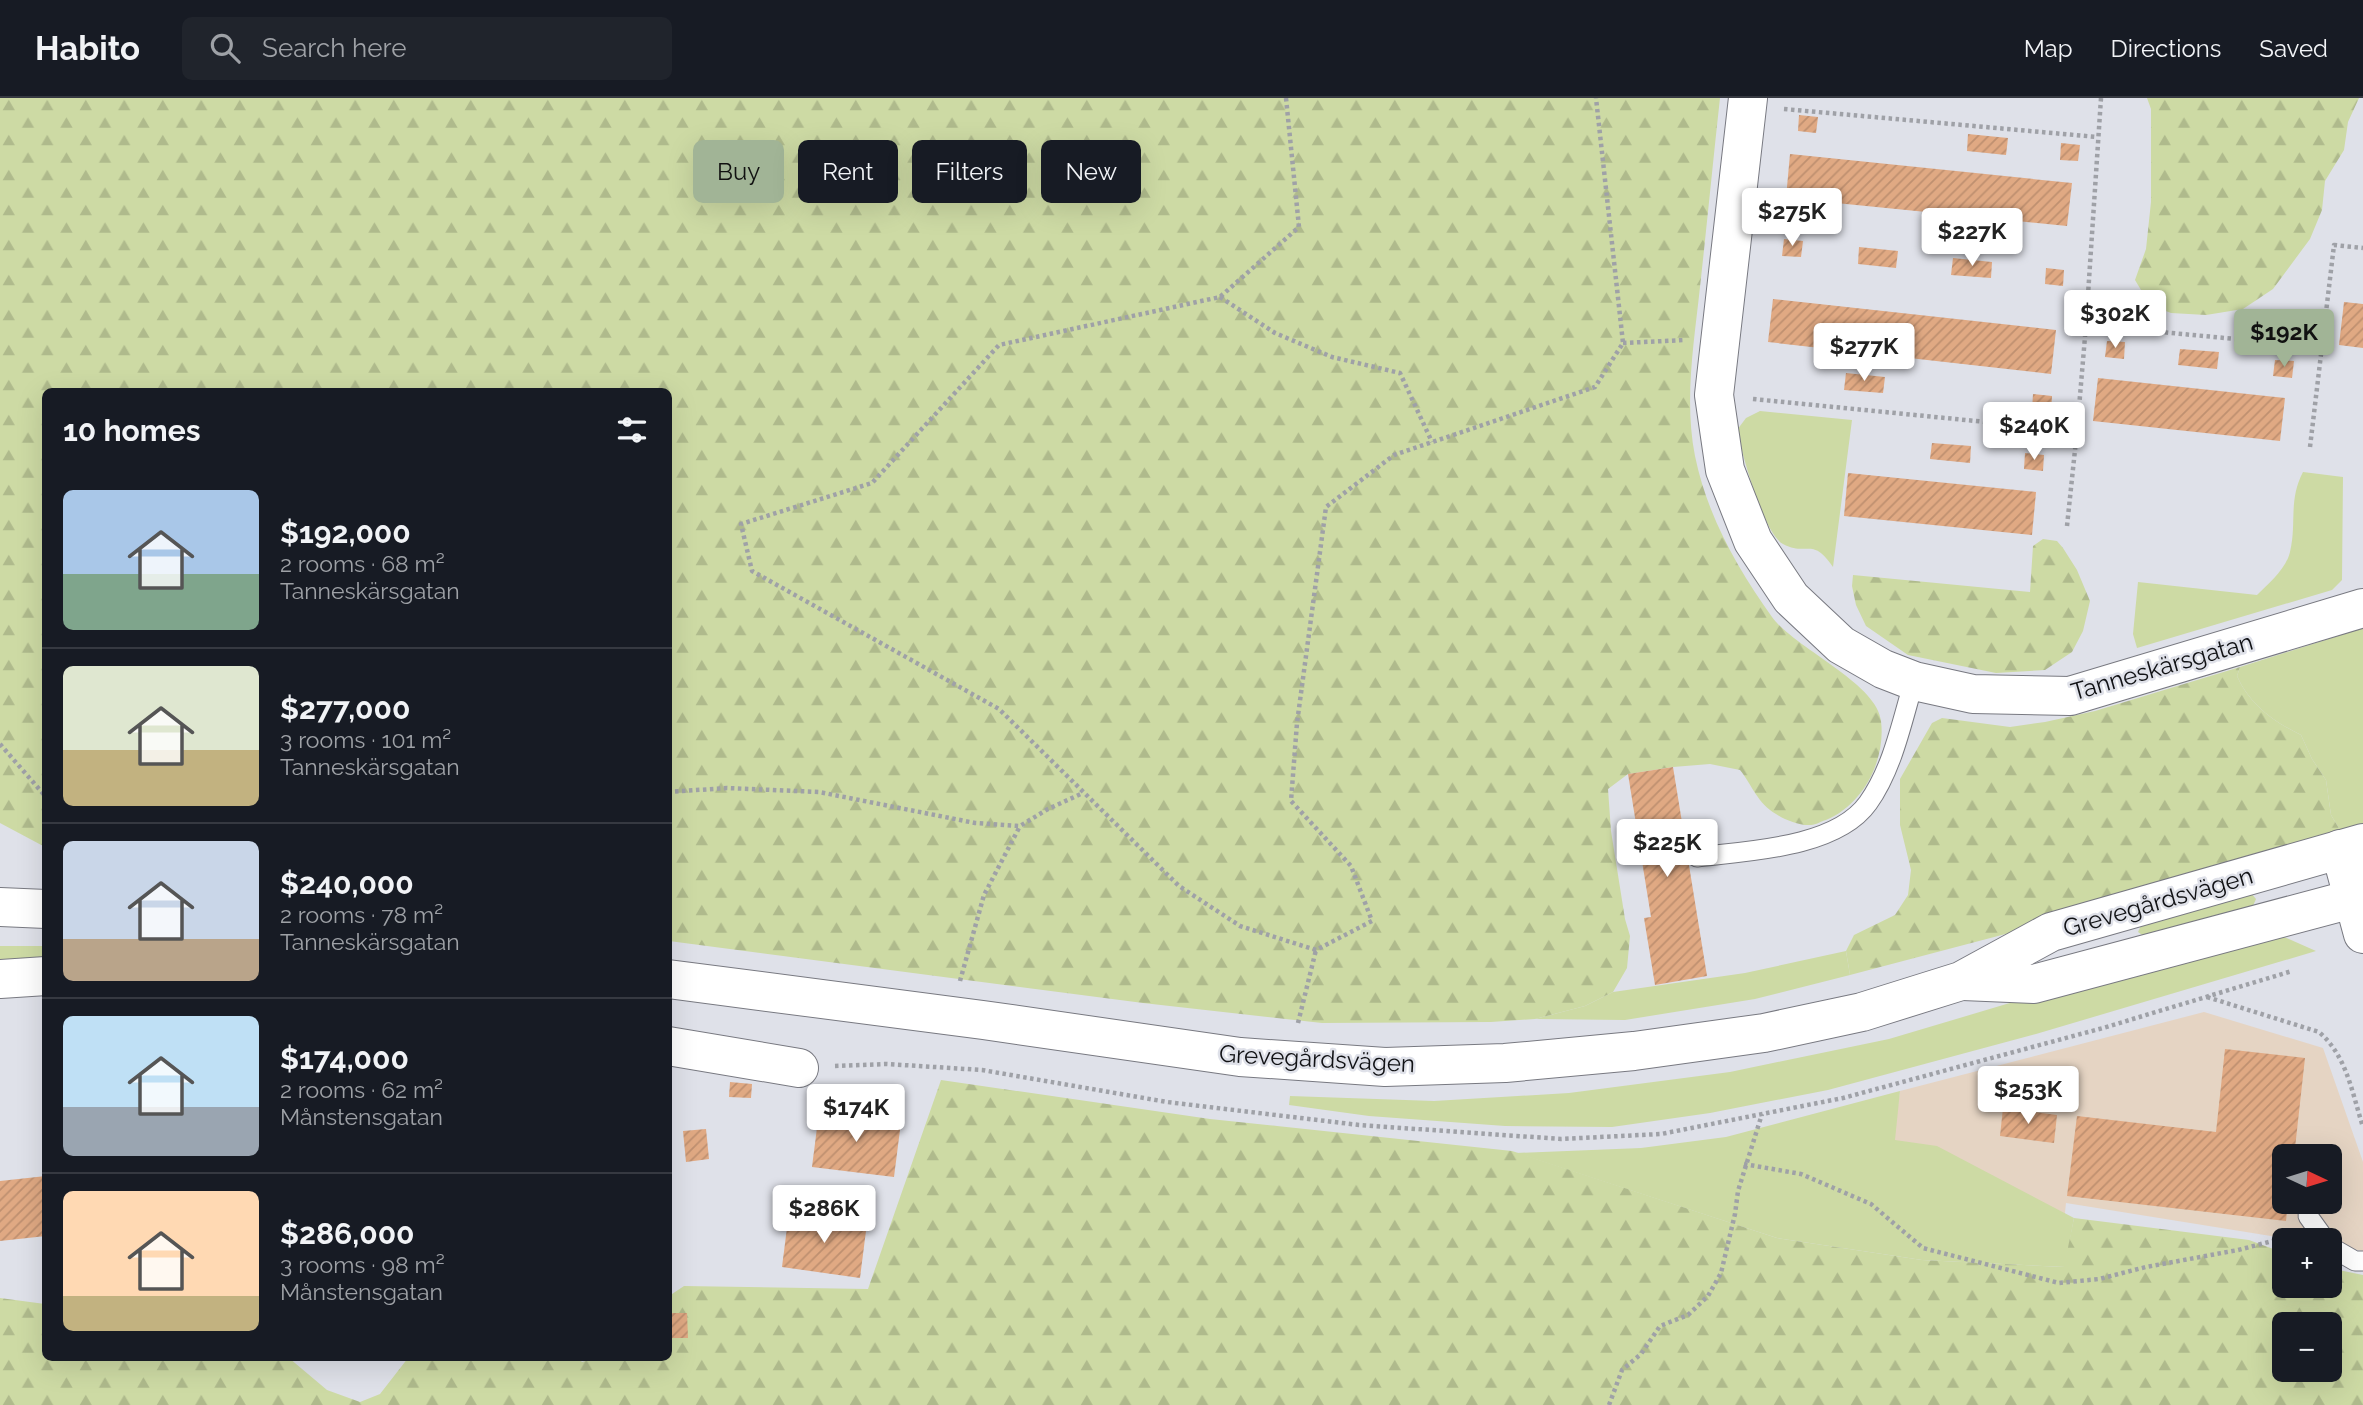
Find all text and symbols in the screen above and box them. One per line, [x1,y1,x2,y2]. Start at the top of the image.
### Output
search box [182,17,672,80]
text: Habito [35,29,140,68]
icon: search [206,29,244,67]
text: Search here [262,33,406,63]
text: Map [2024,34,2073,63]
text: Directions [2111,34,2221,63]
text: Saved [2259,34,2328,63]
chip: Buy [693,140,784,203]
chip: Rent [798,140,898,203]
chip: Filters [912,140,1027,203]
chip: New [1041,140,1141,203]
pin: $275K [1743,188,1841,248]
text: $275K [1758,197,1826,224]
pin: $227K [1923,208,2021,268]
text: $227K [1938,217,2006,244]
pin: $302K [2066,290,2164,350]
text: $302K [2080,299,2150,326]
pin: $192K [2235,310,2333,369]
text: $192K [2250,318,2318,345]
pin: $277K [1815,324,1913,383]
text: $277K [1830,332,1898,359]
pin: $240K [1985,402,2083,462]
icon: filters [613,411,651,449]
text: $240K [1999,411,2069,438]
text: 10 homes [63,413,200,448]
text: $192,000 [280,515,411,550]
icon: home [119,518,203,602]
text: 2 rooms · 68 m² [280,550,445,577]
text: Tanneskärsgatan [280,577,460,604]
street label: Tanneskärsgatan [2068,627,2256,706]
text: $277,000 [280,691,410,726]
icon: home [119,694,203,778]
text: 3 rooms · 101 m² [280,726,451,753]
text: Tanneskärsgatan [280,753,460,780]
pin: $225K [1618,820,1716,879]
text: $225K [1633,828,1701,855]
street label: Grevegårdsvägen [2060,861,2256,942]
text: $240,000 [280,866,414,901]
icon: home [119,869,203,953]
text: 2 rooms · 78 m² [280,901,443,928]
text: Tanneskärsgatan [280,928,460,955]
street label: Grevegårdsvägen [1218,1039,1416,1078]
text: $174,000 [280,1041,409,1076]
icon: home [119,1044,203,1128]
pin: $253K [1979,1066,2077,1126]
text: $253K [1994,1075,2062,1102]
text: 2 rooms · 62 m² [280,1076,443,1103]
pin: $174K [807,1084,905,1144]
text: $174K [823,1093,889,1120]
text: Månstensgatan [280,1103,443,1130]
north arrow [2272,1144,2342,1214]
map controls [2272,1144,2342,1382]
pin: $286K [775,1186,873,1245]
text: $286K [789,1194,859,1221]
text: $286,000 [280,1216,415,1251]
icon: home [119,1219,203,1303]
button: + [2272,1228,2342,1298]
text: 3 rooms · 98 m² [280,1251,445,1278]
text: Månstensgatan [280,1278,443,1305]
button: − [2272,1312,2342,1382]

